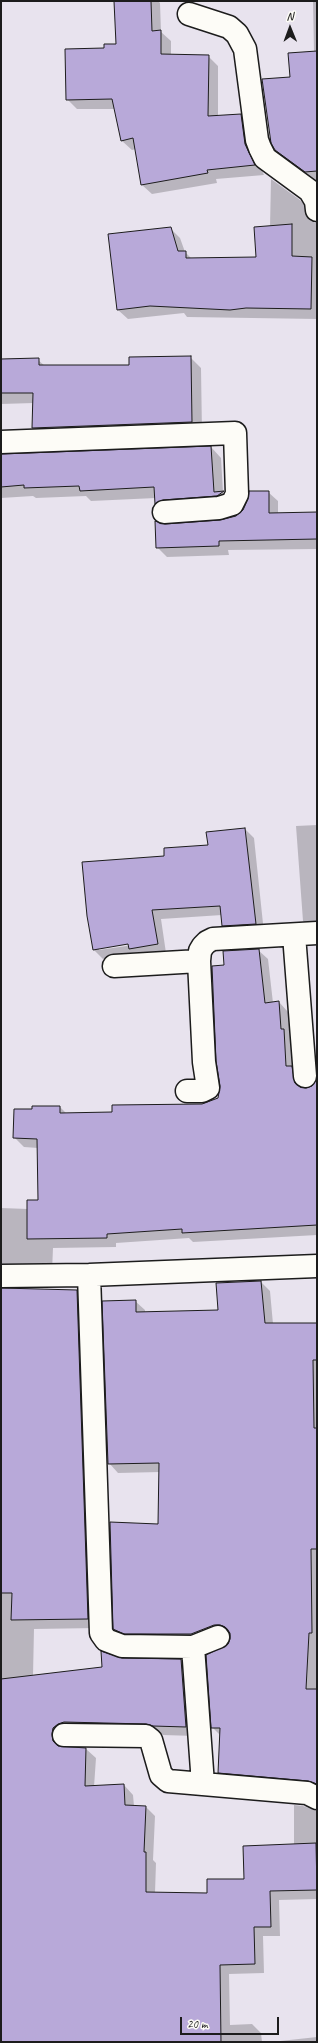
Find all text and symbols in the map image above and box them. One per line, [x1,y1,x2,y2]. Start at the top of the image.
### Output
north arrow [270,8,310,48]
text: N [286,9,293,23]
scale bar [182,2009,281,2035]
text: 20 m [187,2016,207,2032]

